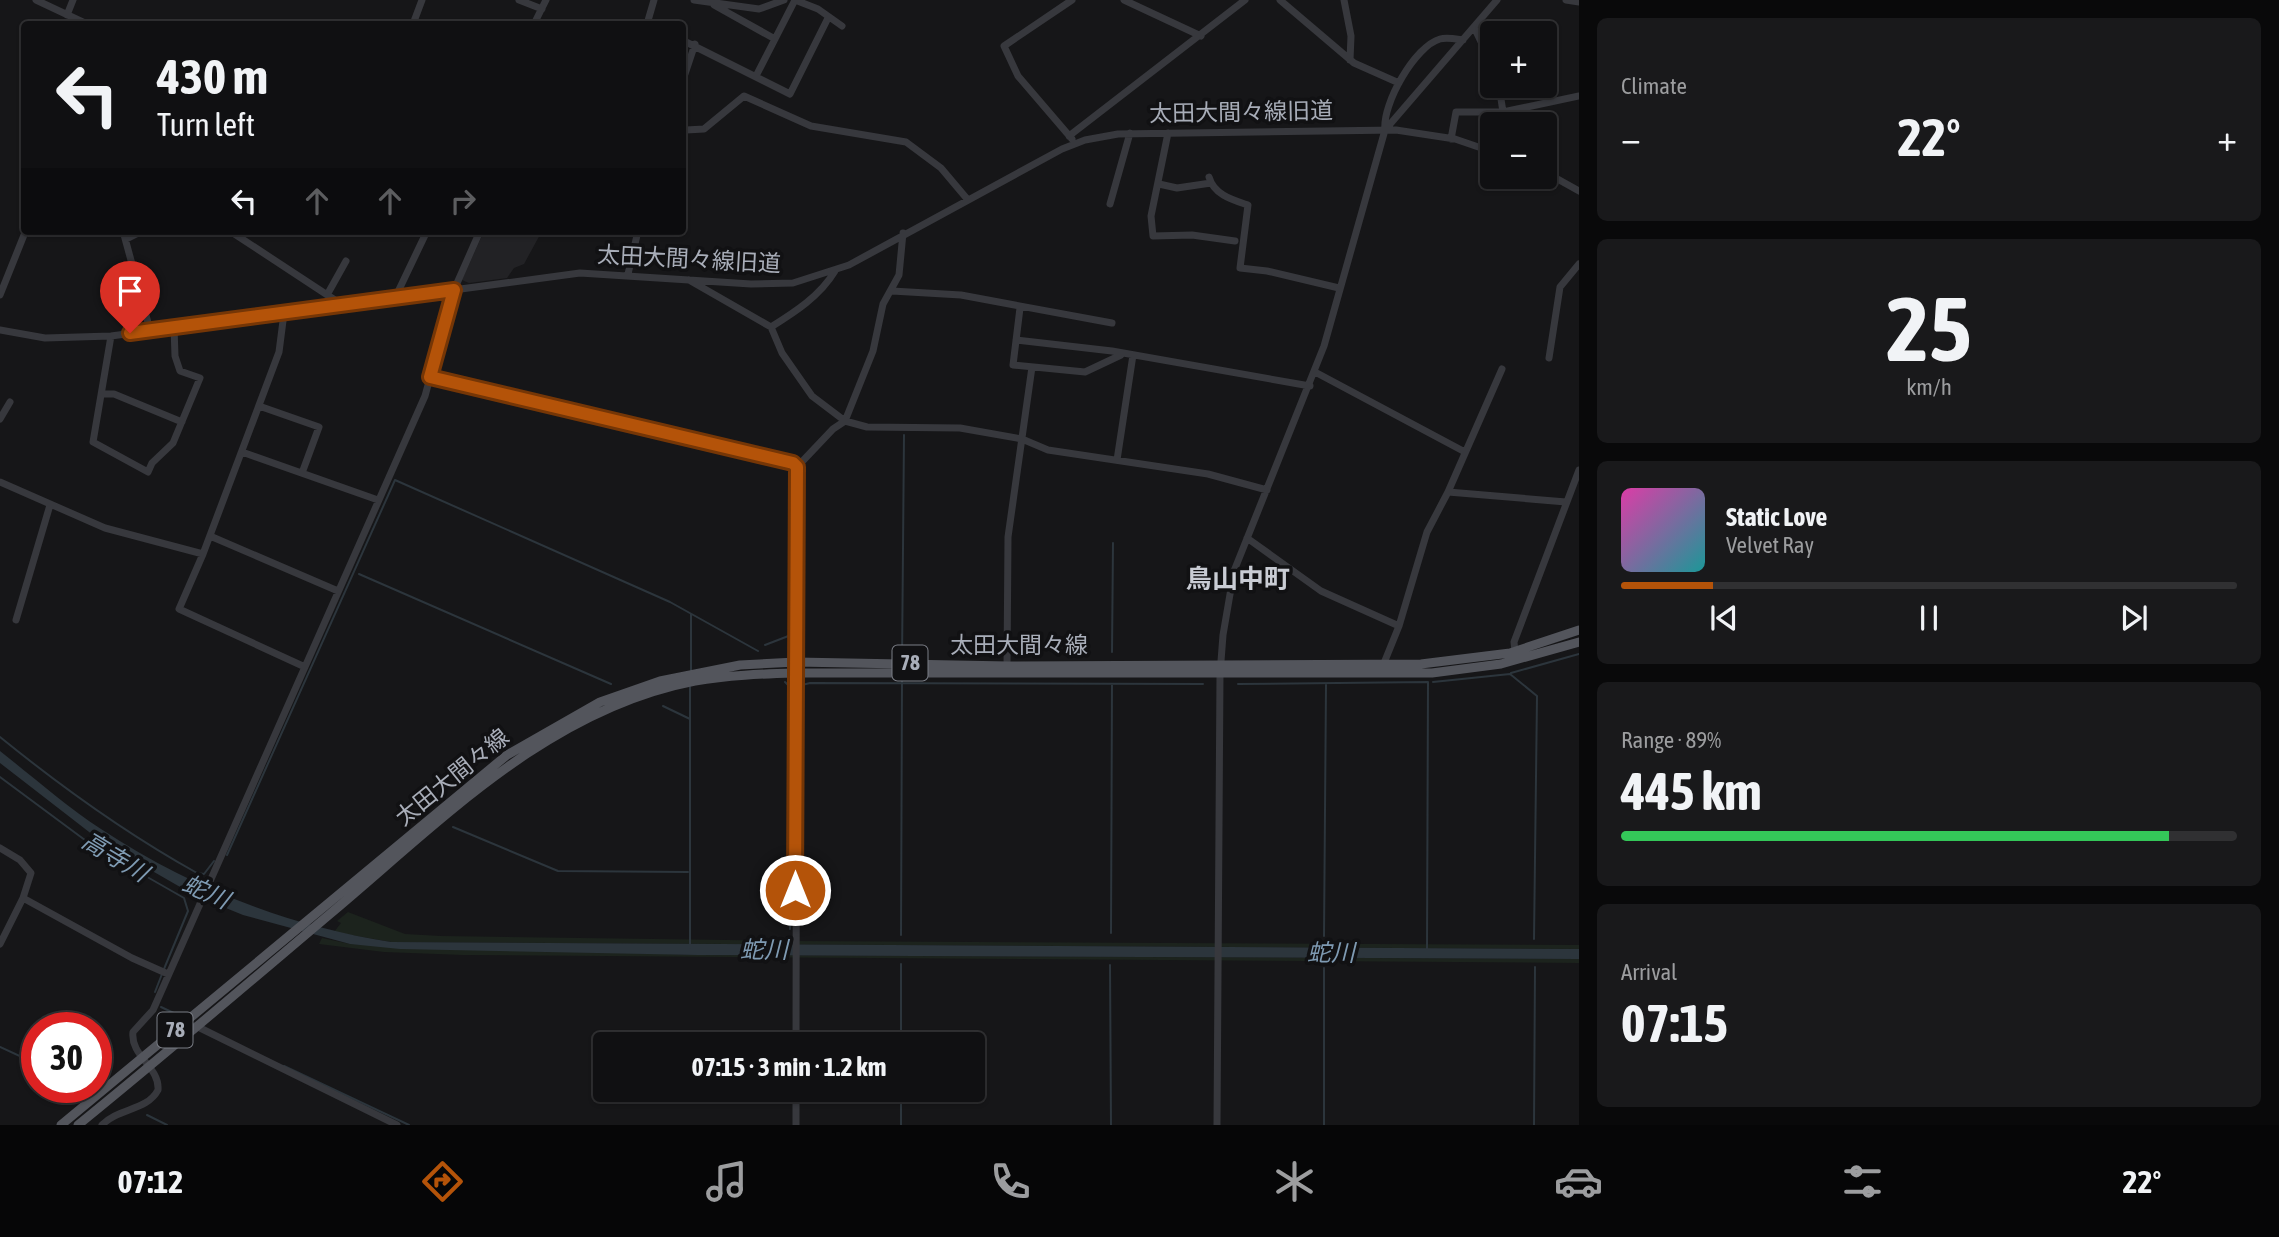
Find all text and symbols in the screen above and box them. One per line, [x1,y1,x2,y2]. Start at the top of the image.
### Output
map controls [1480,21,1557,189]
button: + [1480,21,1557,98]
text: 430 m [157,48,268,104]
icon: left [42,49,133,140]
text: Climate [1621,73,1687,99]
street label: 太田大間々線旧道 [1149,97,1333,127]
text: Turn left [157,106,255,143]
text: 22° [1897,107,1961,167]
button: − [1480,112,1557,189]
text: − [1621,116,1641,159]
text: + [2217,116,2237,159]
icon: left [225,182,263,220]
icon: ahead [298,182,336,220]
icon: ahead [371,182,409,220]
icon: right [444,182,482,220]
street label: 太田大間々線旧道 [596,241,782,277]
pin [100,261,160,333]
icon: arrive [111,272,149,310]
text: 25 [1886,276,1972,380]
text: km/h [1906,374,1952,400]
text: Static Love [1726,502,1827,532]
text: Velvet Ray [1726,532,1814,558]
district label: 鳥山中町 [1186,564,1290,594]
icon: previous [1705,599,1743,637]
icon: pause [1910,599,1948,637]
icon: next [2115,599,2153,637]
street label: 太田大間々線 [950,632,1088,658]
road number: 78 [892,646,928,680]
street label: 太田大間々線 [390,723,514,831]
text: Range · 89% [1621,727,1721,753]
text: 445 km [1621,761,1762,821]
water label: 高寺川 [77,826,156,888]
position arrow [758,853,832,927]
water label: 蛇川 [179,869,236,915]
water label: 蛇川 [740,936,791,963]
water label: 蛇川 [1307,939,1358,966]
text: Arrival [1621,959,1677,985]
text: 07:15 [1621,993,1728,1053]
speed limit sign: 30 [21,1012,112,1103]
road number: 78 [158,1012,192,1048]
text: 07:15 · 3 min · 1.2 km [692,1052,886,1082]
icon: directions [418,1157,467,1206]
icon: music [702,1157,751,1206]
icon: phone [986,1157,1035,1206]
icon: climate [1270,1157,1319,1206]
icon: car [1554,1157,1603,1206]
icon: filters [1838,1157,1887,1206]
text: 07:12 [118,1163,183,1200]
text: 22° [2122,1163,2161,1200]

